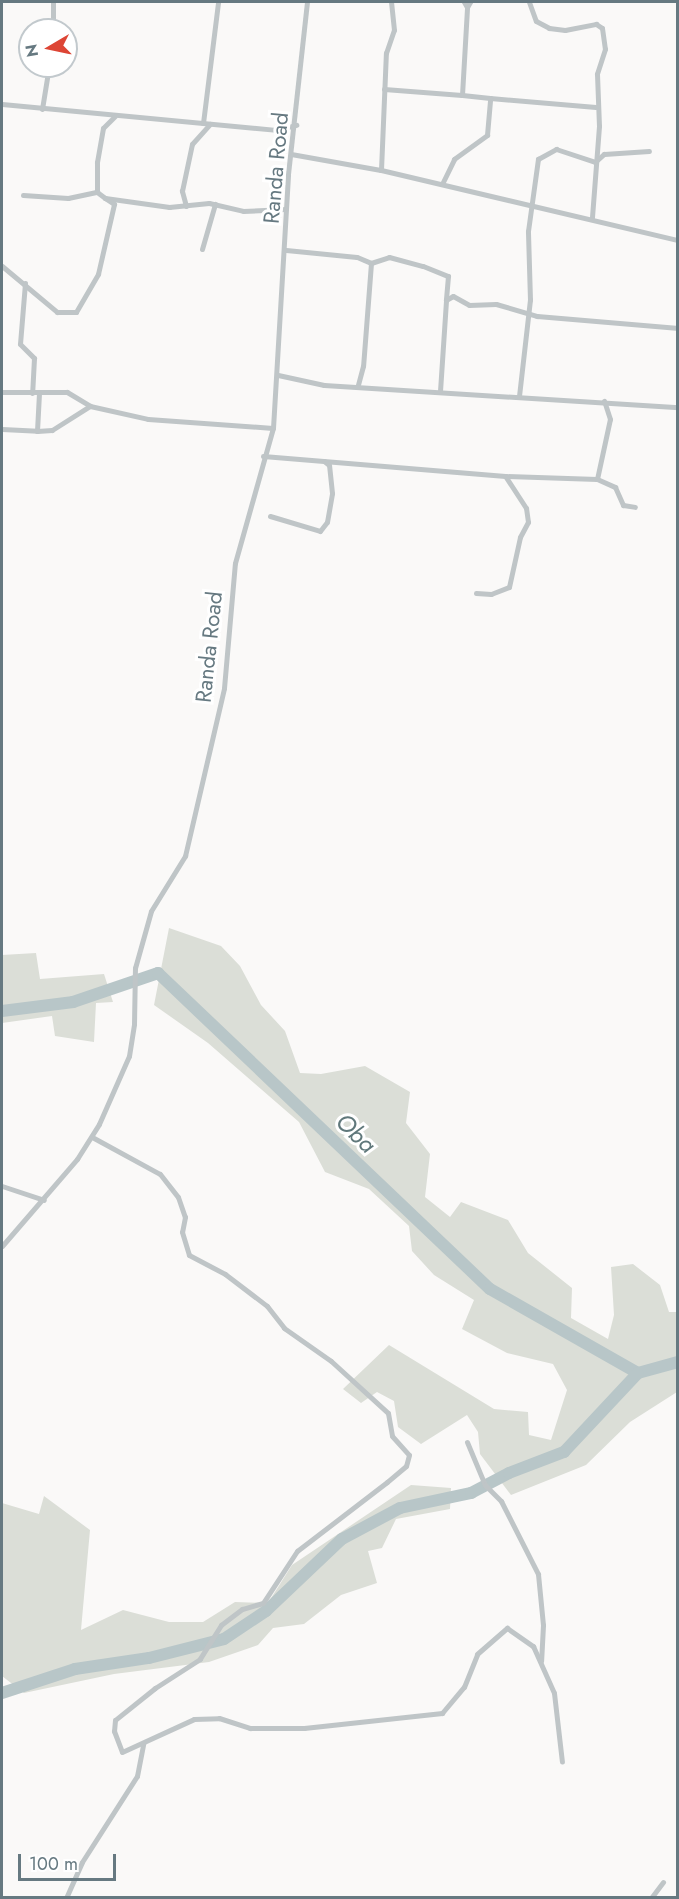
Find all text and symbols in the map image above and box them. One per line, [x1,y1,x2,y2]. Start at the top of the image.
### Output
north arrow [18,18,78,78]
text: N [19,43,44,59]
street label: Randa Road [258,111,294,225]
street label: Randa Road [190,590,228,704]
water label: Oba [330,1107,382,1159]
scale bar [21,1842,118,1880]
text: 100 m [29,1851,78,1877]

